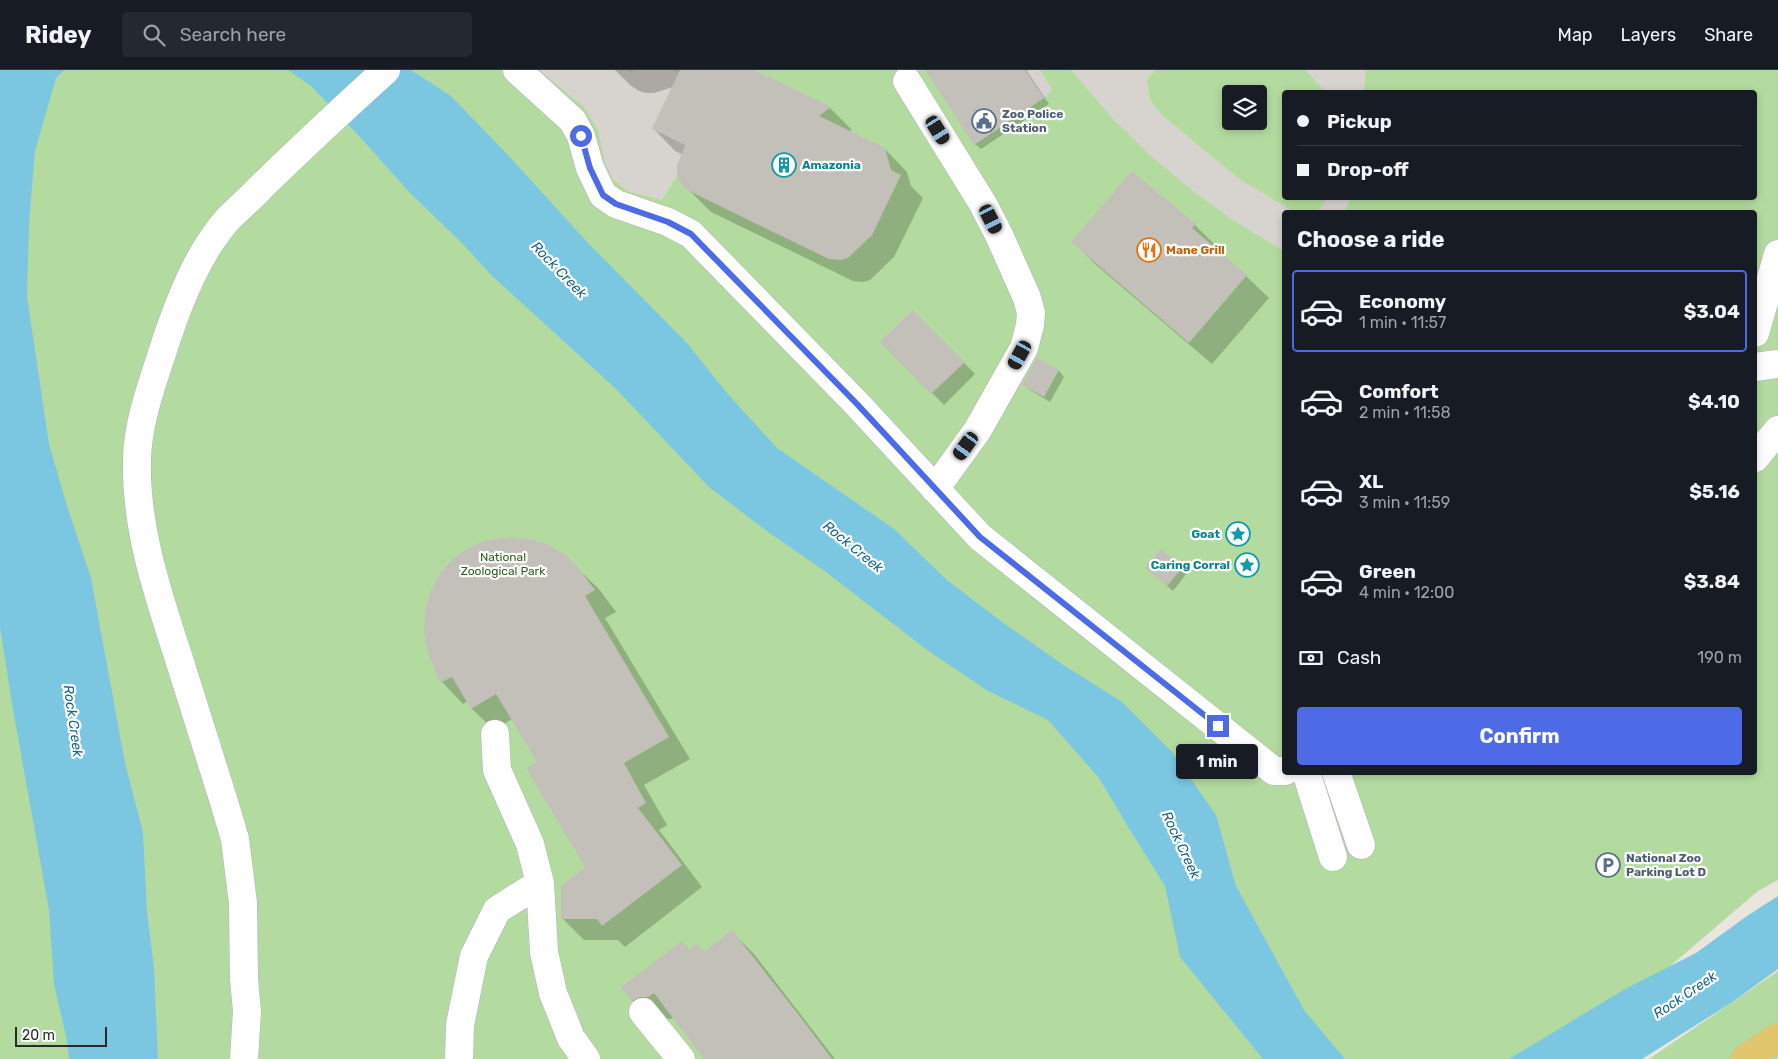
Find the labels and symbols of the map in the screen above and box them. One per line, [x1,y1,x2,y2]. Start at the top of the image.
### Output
place label: Zoo Police Station [1002,107,1063,135]
public building icon: Zoo Police Station [971,108,997,134]
car [923,113,952,147]
route start [570,125,592,147]
building icon: Amazonia [771,152,797,178]
place label: Amazonia [802,158,861,172]
car [977,202,1004,236]
restaurant icon: Mane Grill [1136,237,1162,263]
water label: Rock Creek [528,238,591,303]
place label: Mane Grill [1166,243,1225,257]
car [1006,338,1033,372]
car [951,429,980,463]
water label: Rock Creek [819,517,887,577]
place icon: Goat [1225,521,1251,547]
place label: Goat [1191,527,1220,541]
park label: National Zoological Park [461,550,546,578]
place icon: Caring Corral [1234,552,1260,578]
place label: Caring Corral [1151,558,1230,572]
water label: Rock Creek [60,684,87,759]
route end [1207,715,1229,737]
callout: 1 min [1177,744,1259,778]
water label: Rock Creek [1158,808,1204,882]
place label: National Zoo Parking Lot D [1626,851,1706,879]
parking icon: National Zoo Parking Lot D [1595,852,1621,878]
water label: Rock Creek [1650,967,1721,1022]
scale bar [15,1024,108,1047]

